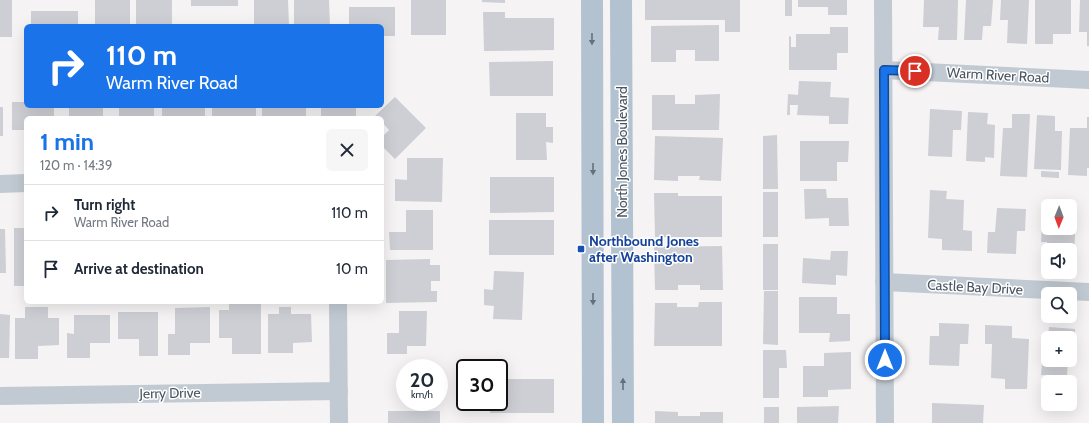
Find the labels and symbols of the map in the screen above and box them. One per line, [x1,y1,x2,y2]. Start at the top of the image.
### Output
one-way arrow [589,33,595,46]
pin [898,54,932,88]
street label: Warm River Road [946,63,1050,87]
street label: North Jones Boulevard [613,86,631,218]
one-way arrow [590,163,596,176]
north arrow [1041,199,1077,235]
place label: Northbound Jones after Washington [589,232,699,266]
marker: Northbound Jones after Washington [576,244,586,254]
street label: Castle Bay Drive [927,276,1023,298]
one-way arrow [590,293,596,306]
position arrow [864,339,906,381]
speed limit sign: 30 [456,359,508,411]
one-way arrow [620,377,626,390]
street label: Jerry Drive [138,383,201,403]

